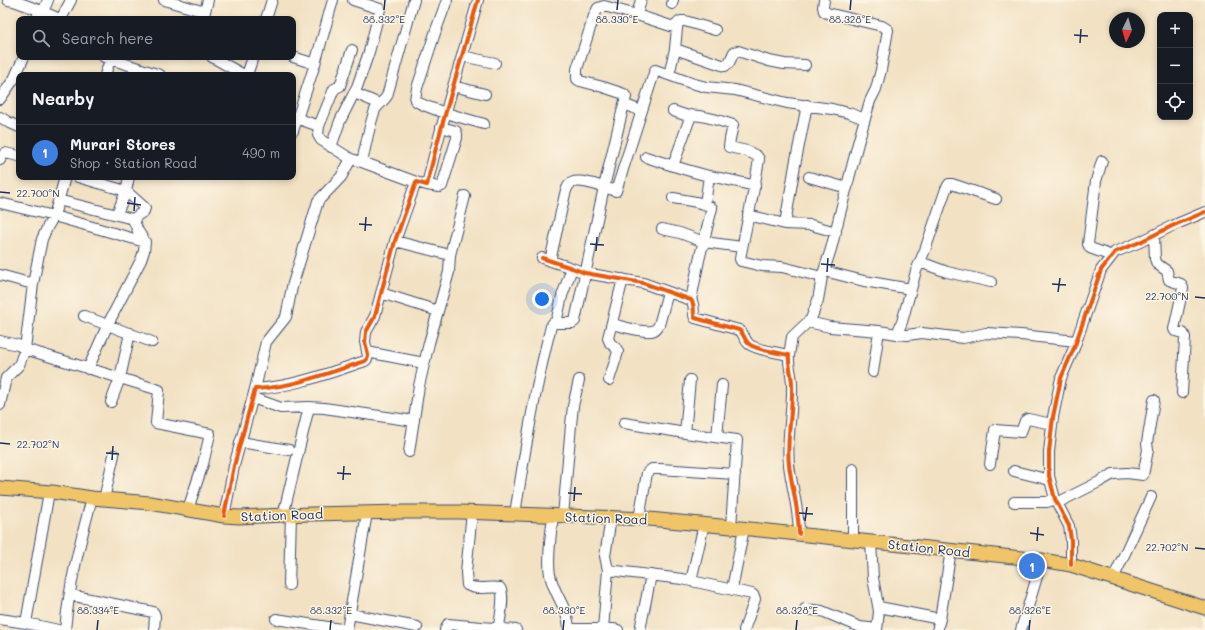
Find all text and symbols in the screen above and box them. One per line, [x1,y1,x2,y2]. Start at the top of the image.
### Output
text: 88.332°E [363,12,405,26]
text: 88.330°E [596,12,639,26]
text: 88.328°E [829,12,871,26]
north arrow [1109,12,1145,48]
map controls [1157,12,1193,120]
button: + [1157,12,1193,48]
search box [16,16,296,60]
icon: search [30,27,52,49]
text: Search here [62,28,153,48]
button: − [1157,48,1193,84]
button: locate [1157,84,1193,120]
text: Nearby [32,87,94,109]
text: Murari Stores [70,134,176,154]
text: 1 [42,144,48,161]
text: 490 m [242,144,280,161]
text: Shop · Station Road [70,154,197,171]
text: 22.700°N [16,186,60,200]
your location [532,289,552,309]
text: 22.700°N [1145,289,1189,303]
text: 22.702°N [17,437,59,451]
street label: Station Road [241,505,323,524]
street label: Station Road [565,508,647,527]
street label: Station Road [887,535,971,560]
text: 22.702°N [1146,540,1188,554]
pin: 1 [1019,551,1045,581]
text: 88.334°E [77,603,119,617]
text: 88.332°E [310,603,352,617]
text: 88.330°E [543,603,586,617]
text: 88.328°E [776,603,818,617]
text: 88.326°E [1009,603,1051,617]

